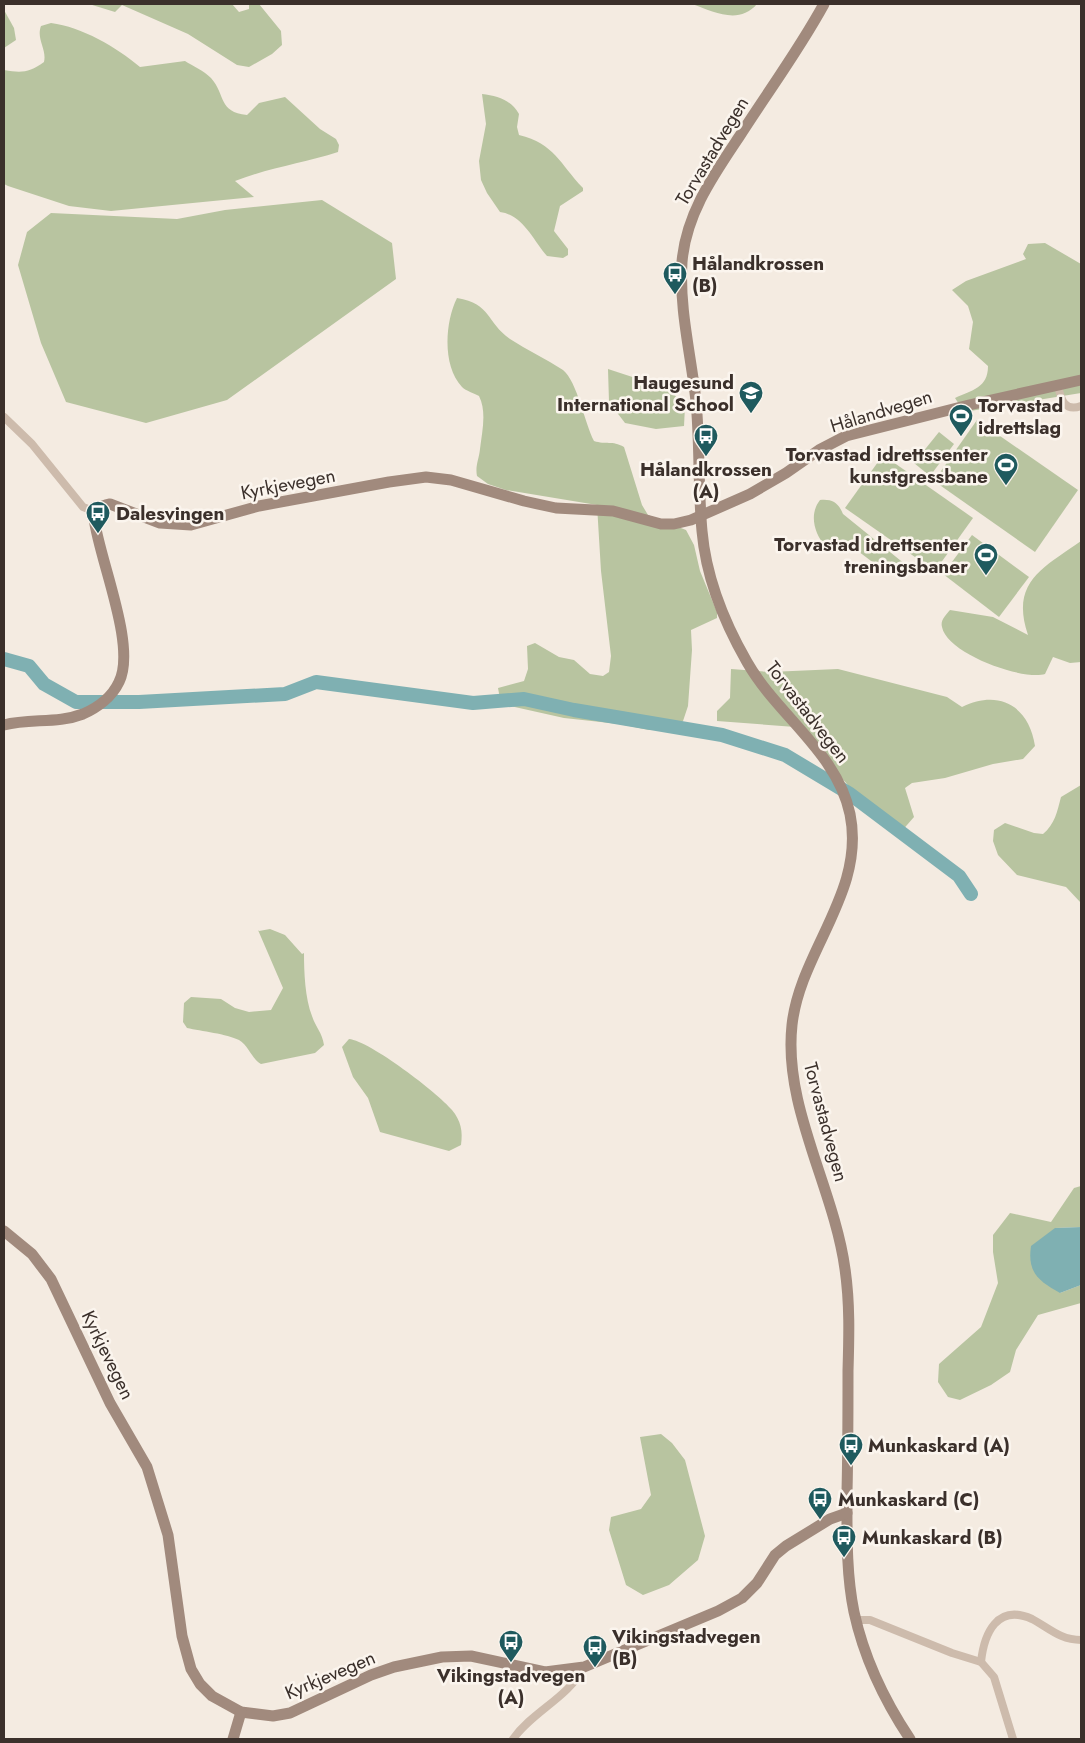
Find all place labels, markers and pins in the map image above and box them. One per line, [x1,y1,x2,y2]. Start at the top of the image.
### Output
place label: Hålandkrossen (B) [692,250,824,299]
bus stop icon: Hålandkrossen (B) [662,261,688,295]
place label: Haugesund International School [557,369,734,418]
school or university icon: Haugesund International School [738,380,764,414]
place label: Torvastad idrettslag [978,392,1063,441]
sports icon: Torvastad idrettslag [948,403,974,437]
bus stop icon: Hålandkrossen (A) [693,423,719,457]
place label: Torvastad idrettssenter kunstgressbane [786,441,988,490]
sports icon: Torvastad idrettssenter kunstgressbane [993,452,1019,486]
place label: Hålandkrossen (A) [640,456,772,505]
bus stop icon: Dalesvingen [85,500,111,534]
place label: Dalesvingen [116,500,224,527]
place label: Torvastad idrettsenter treningsbaner [774,531,968,580]
sports icon: Torvastad idrettsenter treningsbaner [973,542,999,576]
bus stop icon: Munkaskard (A) [838,1432,864,1466]
place label: Munkaskard (A) [868,1432,1010,1459]
bus stop icon: Munkaskard (C) [807,1486,833,1520]
place label: Munkaskard (C) [838,1486,979,1513]
bus stop icon: Munkaskard (B) [831,1524,857,1558]
place label: Munkaskard (B) [862,1524,1003,1551]
place label: Vikingstadvegen (B) [611,1623,761,1672]
bus stop icon: Vikingstadvegen (A) [498,1629,524,1663]
bus stop icon: Vikingstadvegen (B) [582,1634,608,1668]
place label: Vikingstadvegen (A) [436,1662,585,1711]

